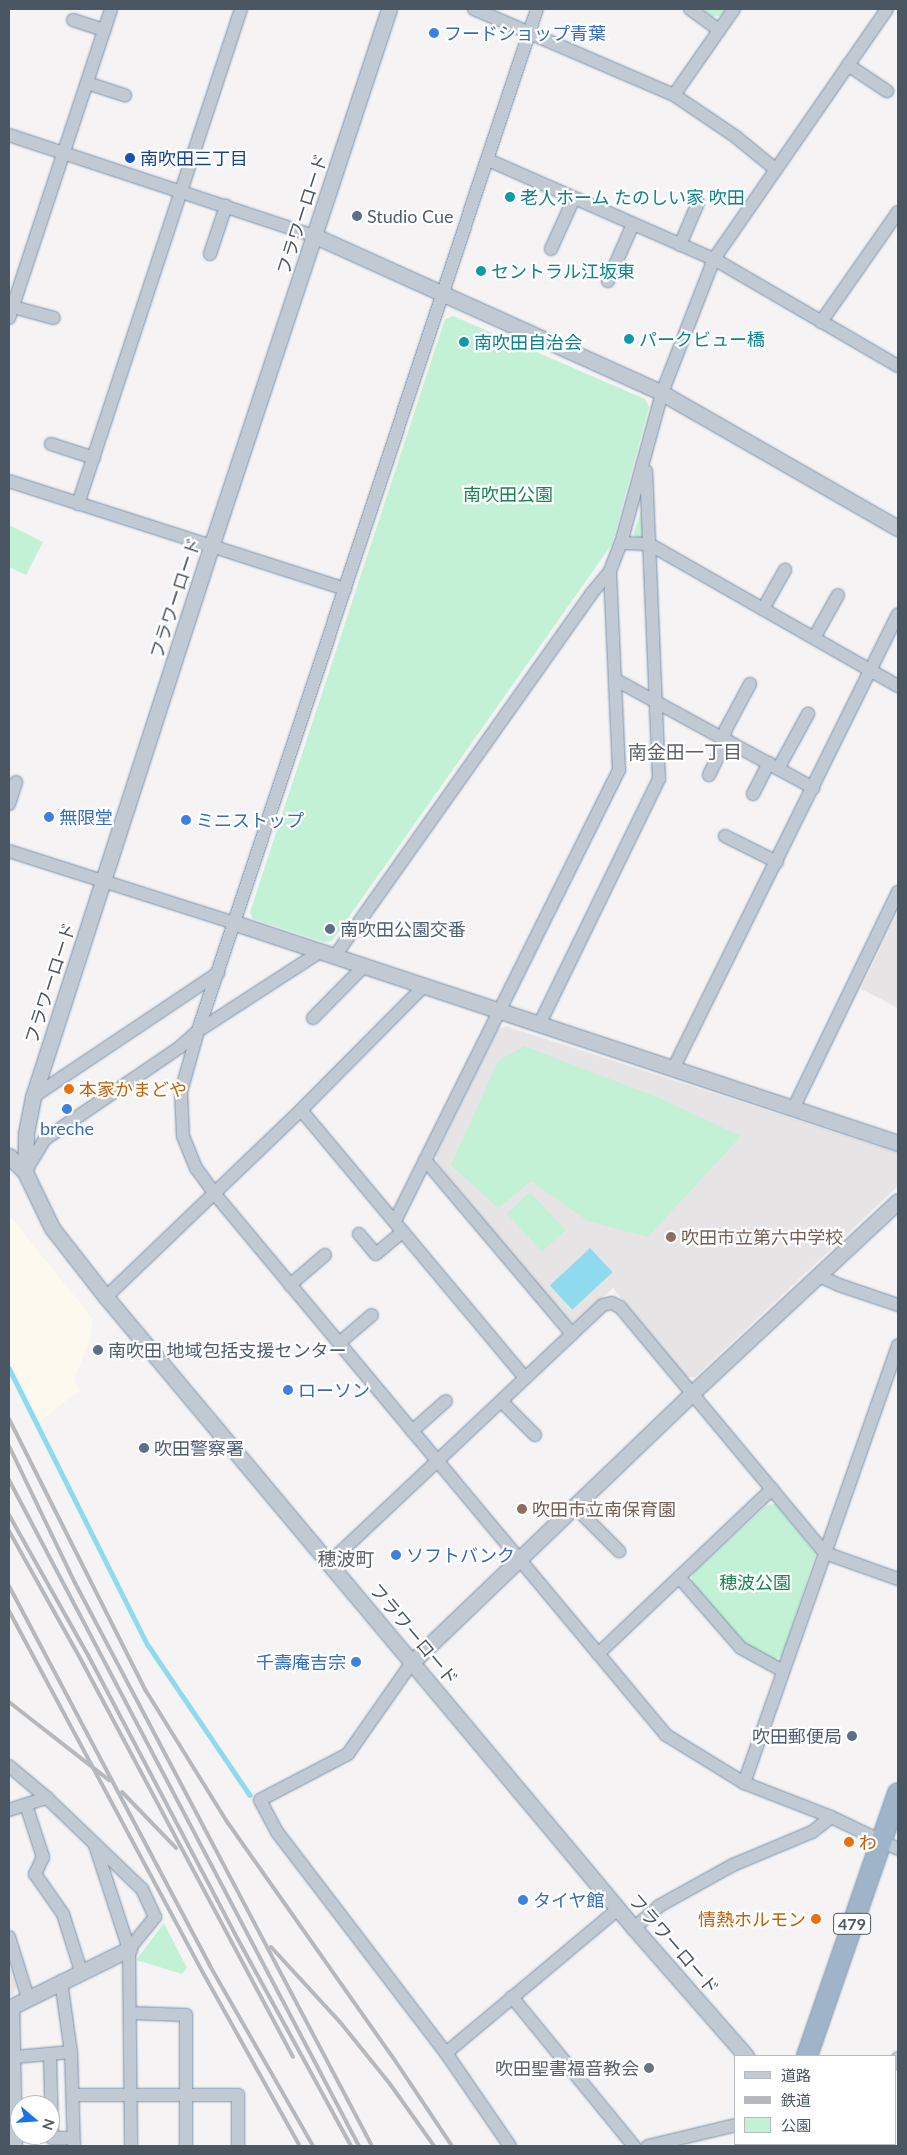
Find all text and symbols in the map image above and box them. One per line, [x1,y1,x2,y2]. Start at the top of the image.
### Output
place label: フードショップ青葉 [444,22,606,44]
marker: フードショップ青葉 [428,27,440,39]
place label: 南吹田三丁目 [140,147,248,169]
street label: フラワーロード [272,151,332,277]
marker: 南吹田三丁目 [124,152,136,164]
place label: 老人ホーム たのしい家 吹田 [520,186,745,208]
marker: 老人ホーム たのしい家 吹田 [504,191,516,203]
place label: Studio Cue [367,205,453,227]
marker: Studio Cue [351,210,363,222]
place label: セントラル江坂東 [491,260,635,282]
marker: セントラル江坂東 [475,265,487,277]
place label: パークビュー橋 [639,328,765,350]
place label: 南吹田自治会 [474,331,582,353]
marker: パークビュー橋 [623,333,635,345]
marker: 南吹田自治会 [458,336,470,348]
park label: 南吹田公園 [463,483,553,505]
street label: フラワーロード [145,535,205,661]
district label: 南金田一丁目 [628,741,742,763]
place label: 無限堂 [59,806,113,828]
place label: ミニストップ [196,809,304,831]
marker: 無限堂 [43,811,55,823]
marker: ミニストップ [180,814,192,826]
place label: 南吹田公園交番 [340,918,466,940]
street label: フラワーロード [20,920,80,1046]
marker: 南吹田公園交番 [324,923,336,935]
place label: 本家かまどや [79,1078,187,1100]
marker: 本家かまどや [63,1083,75,1095]
marker: breche [61,1103,73,1115]
place label: breche [40,1117,94,1139]
place label: 吹田市立第六中学校 [681,1226,843,1248]
marker: 吹田市立第六中学校 [665,1231,677,1243]
place label: 南吹田 地域包括支援センター [108,1339,347,1361]
marker: 南吹田 地域包括支援センター [92,1344,104,1356]
place label: ローソン [298,1379,370,1401]
marker: ローソン [282,1384,294,1396]
place label: 吹田警察署 [154,1437,244,1459]
marker: 吹田警察署 [138,1442,150,1454]
place label: 吹田市立南保育園 [532,1498,676,1520]
marker: 吹田市立南保育園 [516,1503,528,1515]
place label: ソフトバンク [406,1544,514,1566]
district label: 穂波町 [318,1548,374,1570]
marker: ソフトバンク [390,1549,402,1561]
park label: 穂波公園 [719,1571,791,1593]
street label: フラワーロード [365,1579,463,1689]
place label: 千壽庵吉宗 [256,1651,346,1673]
marker: 千壽庵吉宗 [350,1656,362,1668]
place label: 吹田郵便局 [752,1725,842,1747]
marker: 吹田郵便局 [846,1730,858,1742]
place label: わ [859,1831,877,1853]
marker: わ [843,1836,855,1848]
place label: タイヤ館 [533,1889,605,1911]
street label: フラワーロード [625,1889,723,1999]
marker: タイヤ館 [517,1894,529,1906]
place label: 情熱ホルモン [698,1908,806,1930]
road number: 479 [832,1910,872,1938]
marker: 情熱ホルモン [810,1913,822,1925]
legend [734,2055,897,2145]
place label: 吹田聖書福音教会 [495,2057,639,2079]
marker: 吹田聖書福音教会 [643,2062,655,2074]
text: 道路 [781,2066,811,2084]
text: 鉄道 [781,2091,811,2109]
north arrow [10,2095,60,2145]
text: 公園 [781,2116,811,2134]
text: N [39,2117,59,2132]

